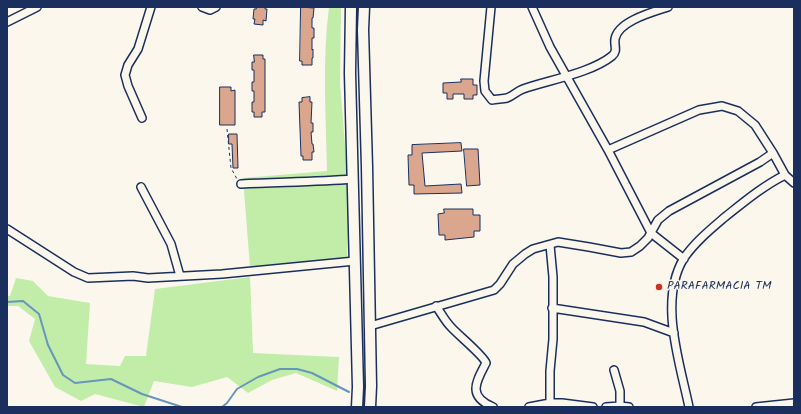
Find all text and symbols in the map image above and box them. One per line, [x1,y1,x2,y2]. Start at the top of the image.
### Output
place label: PARAFARMACIA TM [667,280,771,294]
marker: PARAFARMACIA TM [654,282,664,292]

